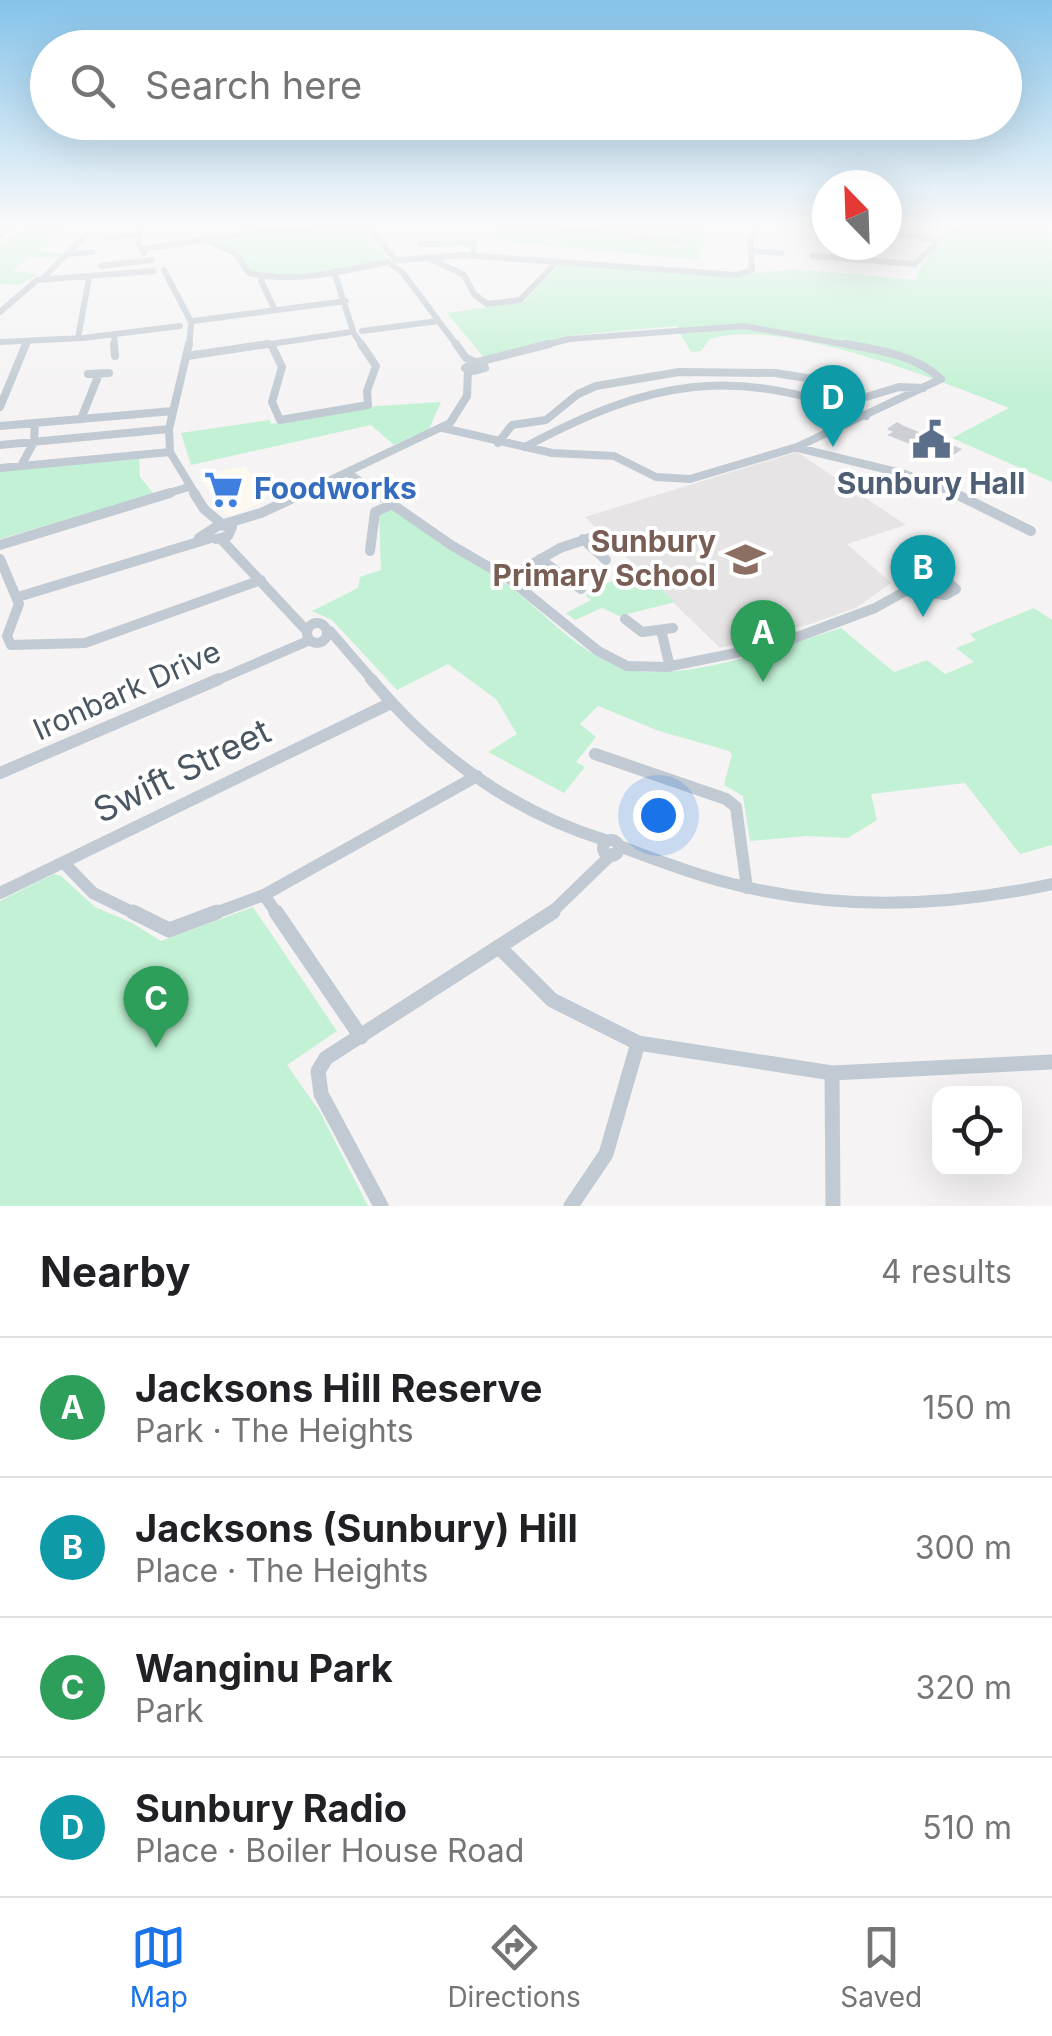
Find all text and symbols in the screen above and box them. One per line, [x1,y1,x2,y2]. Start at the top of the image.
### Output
search box [30,30,1022,140]
icon: search [65,58,120,113]
text: Search here [145,62,362,108]
north arrow [812,170,902,260]
pin: D [800,364,866,447]
public building icon: Sunbury Hall [910,419,952,461]
place label: Sunbury Hall [837,465,1025,501]
supermarket icon: Foodworks [203,468,245,510]
place label: Foodworks [254,470,417,506]
place label: Sunbury Primary School [492,523,716,593]
pin: B [890,534,956,617]
school or university icon: Sunbury Primary School [725,538,767,580]
pin: A [730,600,796,682]
street label: Ironbark Drive [27,633,226,747]
street label: Swift Street [86,709,277,831]
your location [633,790,684,841]
pin: C [124,966,188,1048]
map controls [932,1086,1022,1176]
button: locate [932,1086,1022,1176]
text: Nearby [40,1246,191,1297]
text: 4 results [881,1252,1012,1291]
text: Jacksons Hill Reserve [135,1365,542,1411]
text: A [61,1388,84,1427]
text: 150 m [922,1388,1012,1427]
text: Park · The Heights [135,1411,414,1450]
text: Jacksons (Sunbury) Hill [135,1505,578,1551]
text: B [62,1528,83,1567]
text: 300 m [915,1528,1012,1567]
text: Place · The Heights [135,1551,428,1590]
text: Wanginu Park [135,1645,393,1691]
text: C [61,1668,84,1707]
text: 320 m [916,1668,1012,1707]
text: Park [135,1691,204,1730]
text: Sunbury Radio [135,1785,407,1831]
text: D [61,1808,84,1847]
text: 510 m [922,1808,1012,1847]
text: Place · Boiler House Road [135,1831,524,1870]
tab: Map [130,1920,188,2014]
tab: Directions [447,1920,581,2014]
tab: Saved [840,1920,922,2014]

